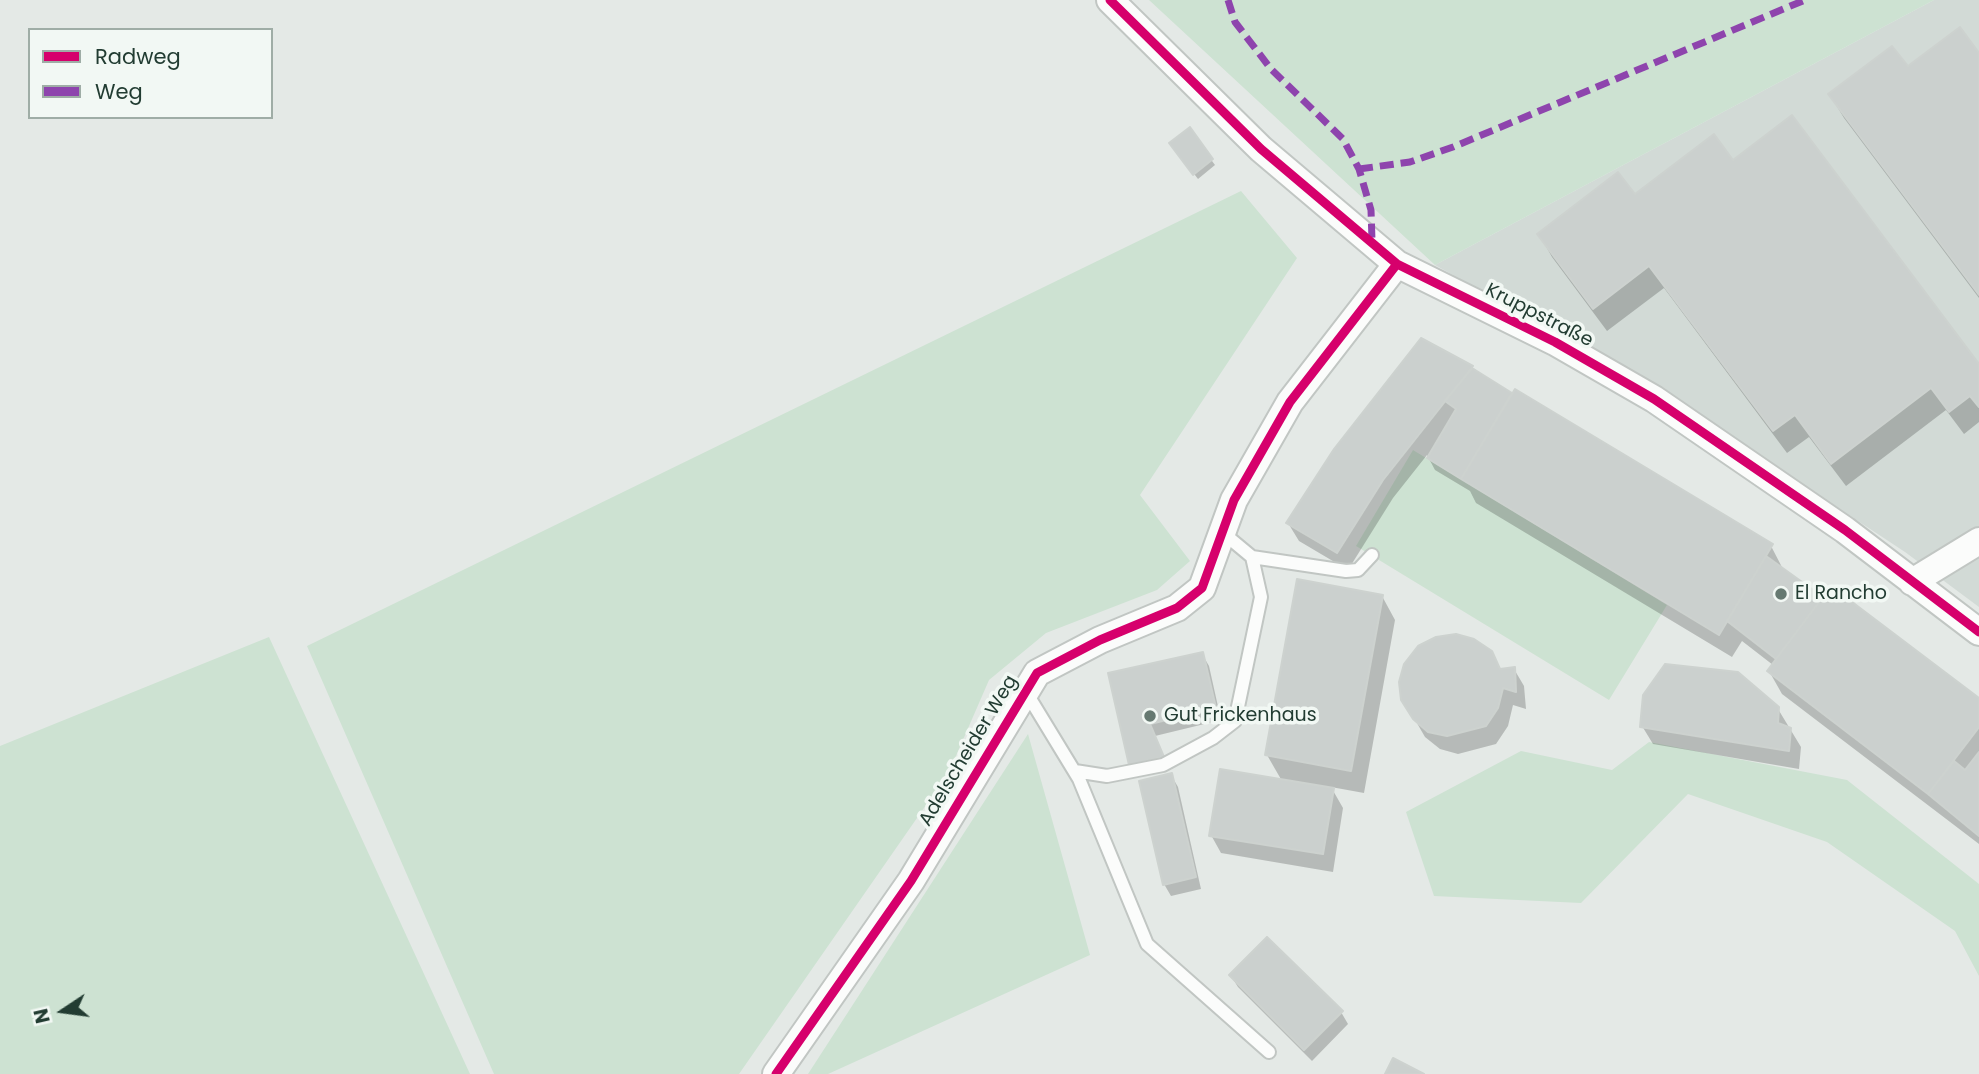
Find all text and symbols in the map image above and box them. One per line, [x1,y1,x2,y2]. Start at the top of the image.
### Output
legend [28,28,273,119]
text: Radweg [95,42,181,71]
text: Weg [95,77,143,106]
street label: Kruppstraße [1481,279,1597,353]
place label: El Rancho [1795,583,1887,605]
marker: El Rancho [1773,586,1789,602]
street label: Adelscheider Weg [915,671,1023,831]
place label: Gut Frickenhaus [1164,705,1317,727]
marker: Gut Frickenhaus [1142,708,1158,724]
north arrow [28,976,98,1046]
text: N [27,1006,57,1026]

